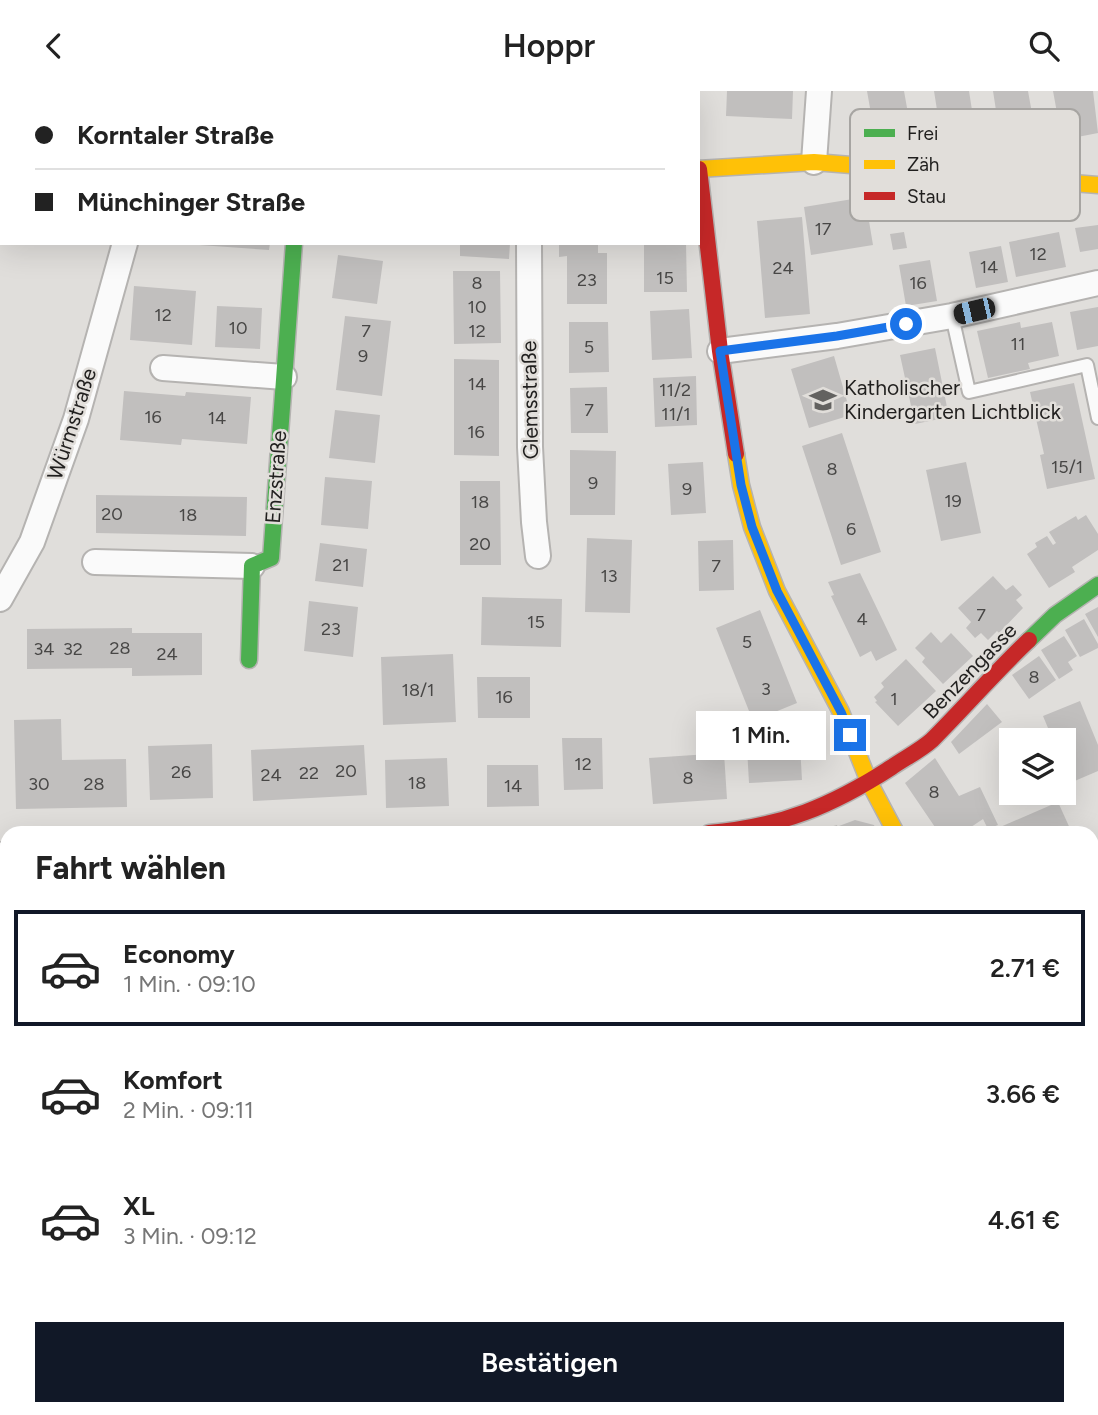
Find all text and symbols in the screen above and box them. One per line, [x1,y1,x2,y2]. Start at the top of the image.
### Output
icon: back [35,27,73,65]
text: Hoppr [503,27,595,65]
icon: search [1025,27,1063,65]
legend [850,109,1080,221]
text: Korntaler Straße [77,119,274,151]
text: Frei [907,122,938,145]
text: Zäh [907,153,939,176]
text: Stau [907,185,946,208]
text: Münchinger Straße [77,186,305,218]
house number: 17 [814,218,832,240]
house number: 12 [1029,243,1047,265]
house number: 14 [980,256,998,278]
house number: 24 [772,257,794,279]
house number: 15 [656,267,674,289]
house number: 23 [577,269,597,291]
house number: 8 [471,272,483,294]
house number: 16 [909,272,927,294]
house number: 10 [468,296,486,318]
car [952,296,997,326]
house number: 12 [154,304,172,326]
route start [890,308,922,340]
house number: 10 [229,317,247,339]
house number: 7 [361,320,371,342]
house number: 12 [468,320,486,342]
house number: 11 [1011,333,1025,355]
house number: 5 [584,336,594,358]
street label: Glemsstraße [516,341,543,459]
house number: 9 [358,345,368,367]
street label: Würmstraße [42,365,101,483]
house number: 14 [468,373,486,395]
place label: Katholischer Kindergarten Lichtblick [844,375,1062,424]
house number: 11/2 [659,379,691,401]
school or university icon: Katholischer Kindergarten Lichtblick [808,385,838,415]
house number: 7 [584,399,594,421]
house number: 11/1 [661,403,691,425]
house number: 16 [144,406,162,428]
house number: 14 [208,407,226,429]
house number: 16 [467,421,485,443]
street label: Enzstraße [260,430,291,524]
house number: 15/1 [1051,456,1083,478]
house number: 8 [826,458,838,480]
house number: 9 [588,472,598,494]
house number: 9 [682,478,692,500]
house number: 19 [944,490,962,512]
house number: 18 [471,491,489,513]
house number: 20 [101,503,123,525]
house number: 18 [179,504,197,526]
house number: 6 [846,518,856,540]
house number: 20 [469,533,491,555]
house number: 21 [332,554,350,576]
house number: 7 [711,555,721,577]
house number: 13 [600,565,618,587]
house number: 7 [976,604,986,626]
house number: 4 [856,608,868,630]
house number: 15 [527,611,545,633]
house number: 23 [321,618,341,640]
street label: Benzengasse [918,618,1022,724]
house number: 5 [742,631,752,653]
house number: 28 [109,637,131,659]
house number: 34 [34,638,54,660]
house number: 32 [63,638,83,660]
house number: 24 [156,643,178,665]
house number: 8 [1028,666,1040,688]
house number: 3 [761,678,771,700]
house number: 18/1 [402,679,434,701]
house number: 16 [495,686,513,708]
house number: 1 [890,688,898,710]
callout: 1 Min. [696,711,826,759]
route end [834,719,866,751]
text: 1 Min. [732,721,790,749]
map controls [999,728,1076,805]
button: layers [999,728,1076,805]
house number: 12 [574,753,592,775]
house number: 20 [335,760,357,782]
house number: 26 [171,761,191,783]
house number: 22 [299,762,319,784]
house number: 24 [260,764,282,786]
house number: 8 [682,767,694,789]
house number: 18 [408,772,426,794]
house number: 30 [28,773,50,795]
house number: 28 [83,773,105,795]
house number: 14 [504,775,522,797]
house number: 8 [928,781,940,803]
text: Fahrt wählen [35,849,226,887]
icon: car [39,937,102,1000]
text: Economy [123,938,235,970]
text: 2.71 € [990,952,1060,984]
text: 1 Min. · 09:10 [123,970,256,998]
icon: car [39,1063,102,1126]
text: Komfort [123,1064,223,1096]
text: 3.66 € [986,1078,1060,1110]
text: 2 Min. · 09:11 [123,1096,254,1124]
icon: car [39,1189,102,1252]
text: XL [123,1190,155,1222]
text: 4.61 € [988,1204,1060,1236]
text: 3 Min. · 09:12 [123,1222,257,1250]
button: Bestätigen [35,1322,1064,1402]

